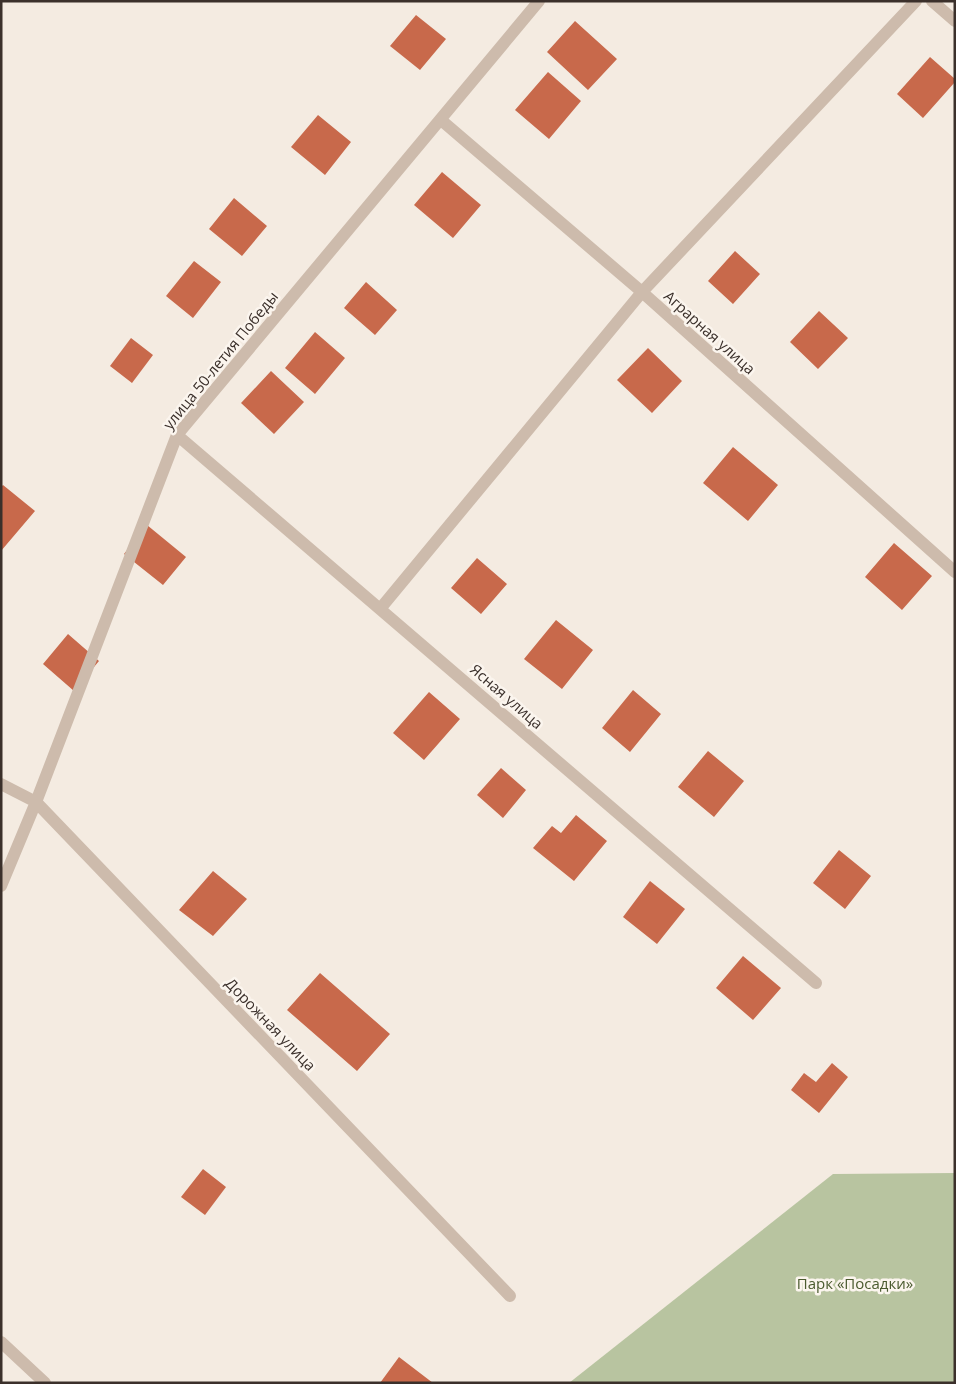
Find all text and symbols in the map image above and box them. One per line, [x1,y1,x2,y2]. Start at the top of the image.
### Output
street label: Аграрная улица [660,286,760,378]
street label: улица 50-летия Победы [158,287,282,433]
street label: Ясная улица [466,659,548,733]
street label: Дорожная улица [221,973,321,1075]
park label: Парк «Посадки» [797,1273,913,1293]

